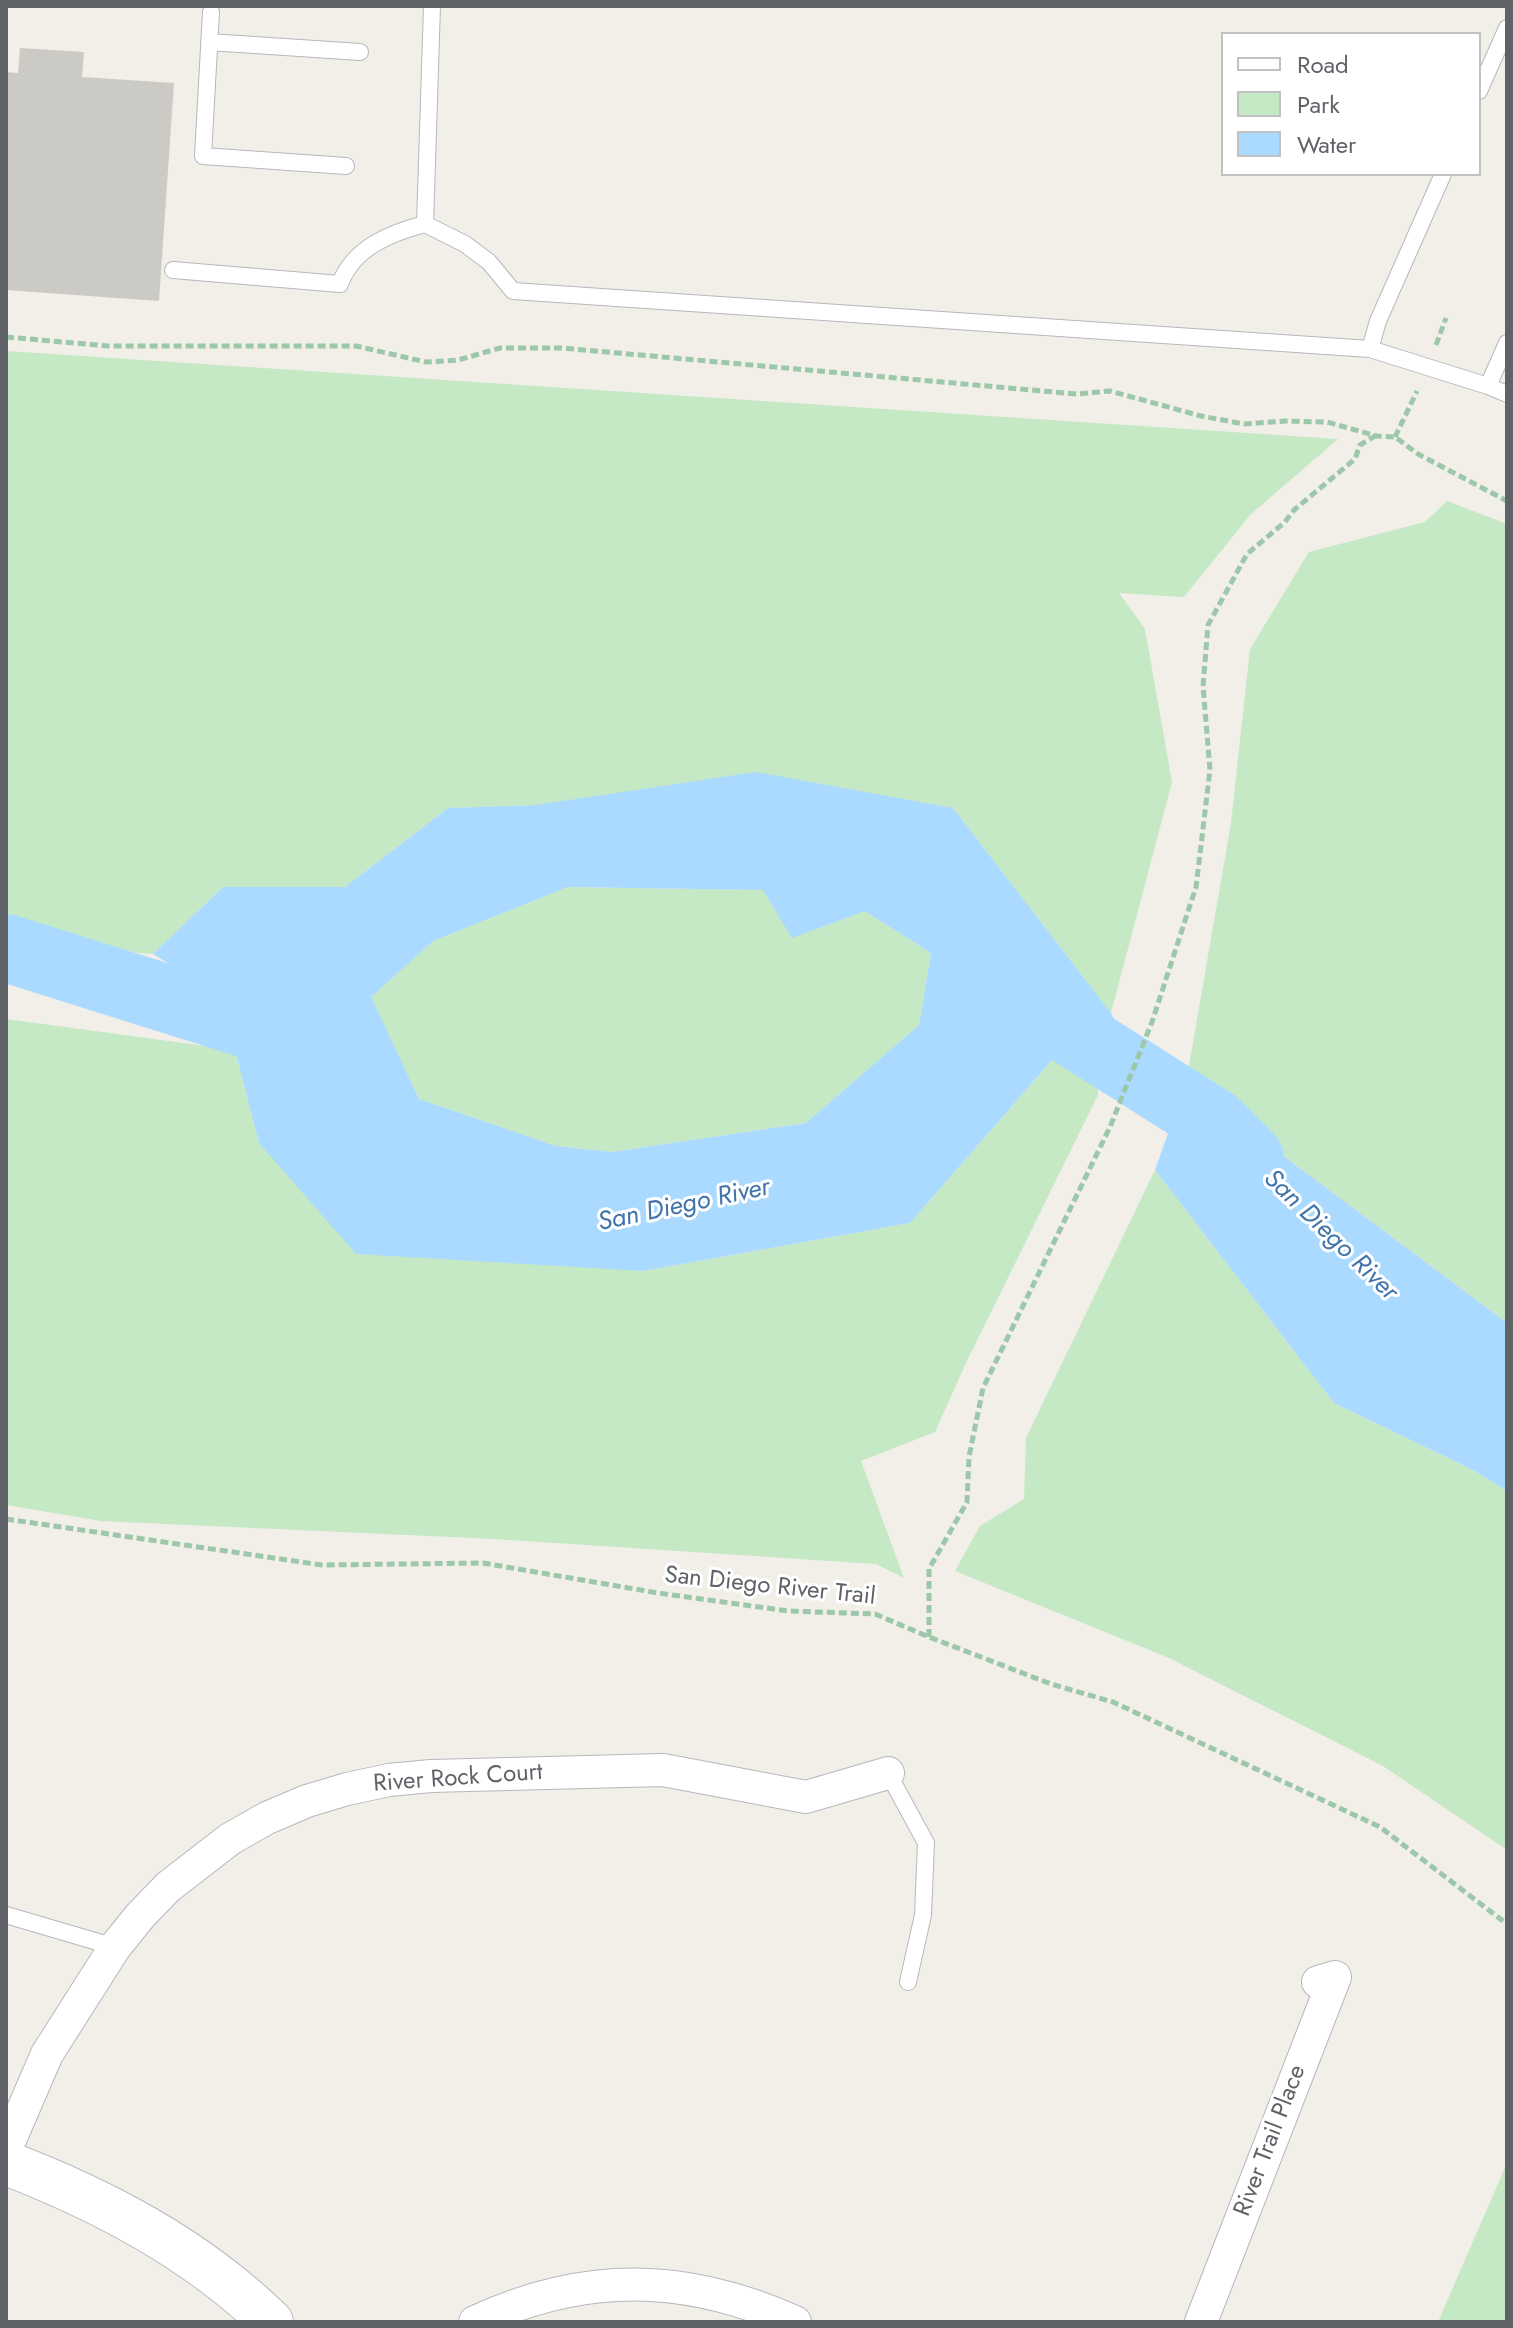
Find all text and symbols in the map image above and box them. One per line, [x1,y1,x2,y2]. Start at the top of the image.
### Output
legend [1221,32,1481,176]
text: Road [1297,47,1349,82]
text: Park [1297,87,1340,122]
text: Water [1297,127,1356,162]
water label: San Diego River [1256,1164,1404,1308]
water label: San Diego River [595,1173,773,1239]
street label: San Diego River Trail [663,1562,877,1612]
street label: River Rock Court [372,1759,544,1799]
street label: River Trail Place [1229,2061,1313,2221]

